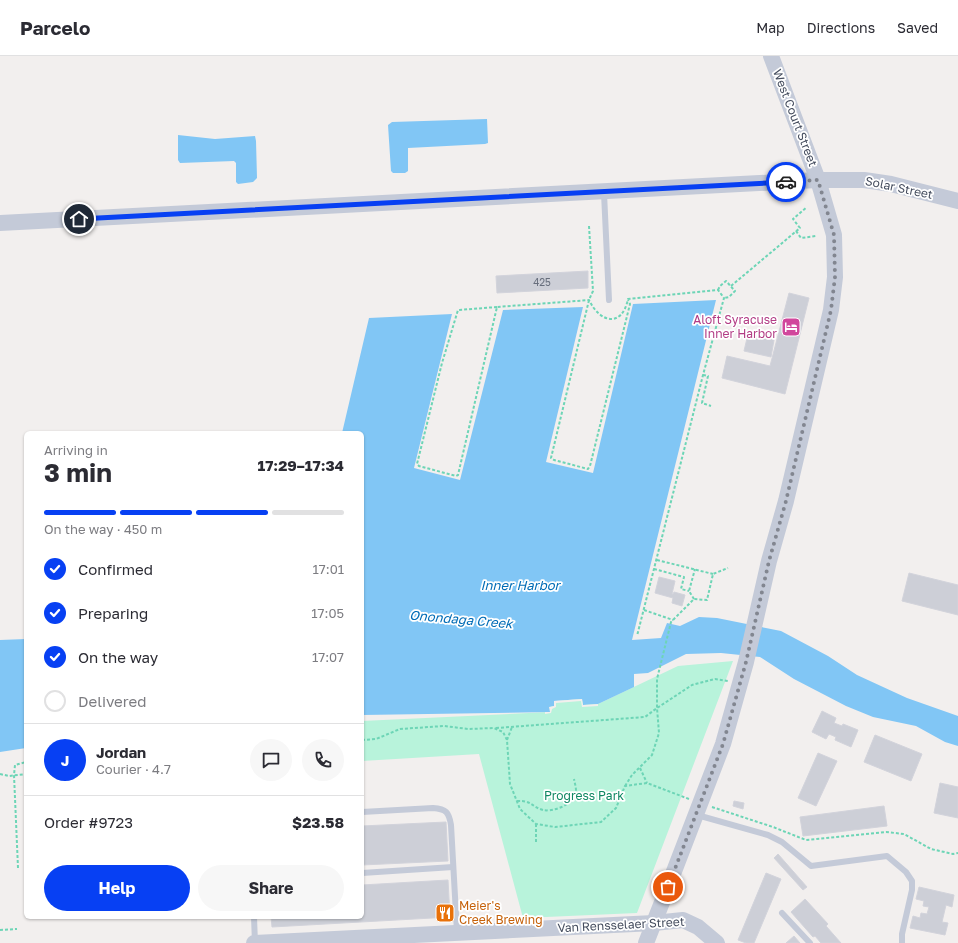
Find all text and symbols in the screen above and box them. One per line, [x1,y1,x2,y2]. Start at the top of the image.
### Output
text: Parcelo [20,16,90,39]
text: Map [756,19,785,36]
text: Directions [807,19,875,36]
text: Saved [897,19,938,36]
street label: West Court Street [770,67,821,169]
courier [766,162,806,202]
icon: car [775,171,797,193]
street label: Solar Street [864,173,934,202]
pin [62,202,96,236]
icon: home [68,208,90,230]
house number: 425 [533,276,551,288]
place label: Aloft Syracuse Inner Harbor [693,312,777,341]
hotel icon: Aloft Syracuse Inner Harbor [780,316,802,338]
text: Arriving in [44,442,108,458]
text: 17:29–17:34 [257,456,344,474]
text: 3 min [44,457,112,488]
text: On the way · 450 m [44,521,162,537]
icon: check [44,558,66,580]
text: Confirmed [78,560,153,578]
text: 17:01 [313,561,344,577]
water label: Inner Harbor [480,577,561,593]
icon: check [44,602,66,624]
text: Preparing [78,604,148,622]
text: 17:05 [311,605,344,621]
water label: Onondaga Creek [409,607,515,632]
icon: check [44,646,66,668]
text: On the way [78,648,158,666]
text: 17:07 [312,649,344,665]
text: Delivered [78,692,146,710]
button: chat [250,739,292,781]
button: phone [302,739,344,781]
text: Jordan [96,743,146,761]
text: J [61,751,69,769]
text: Courier · 4.7 [96,761,171,777]
park label: Progress Park [544,788,624,803]
text: Order #9723 [44,813,133,831]
text: $23.58 [292,813,344,831]
button: Help [44,865,190,911]
button: Share [198,865,344,911]
pin [651,870,685,904]
icon: bag [657,876,679,898]
place label: Meier's Creek Brewing [459,898,543,927]
restaurant icon: Meier's Creek Brewing [434,902,456,924]
street label: Van Rensselaer Street [557,914,685,935]

